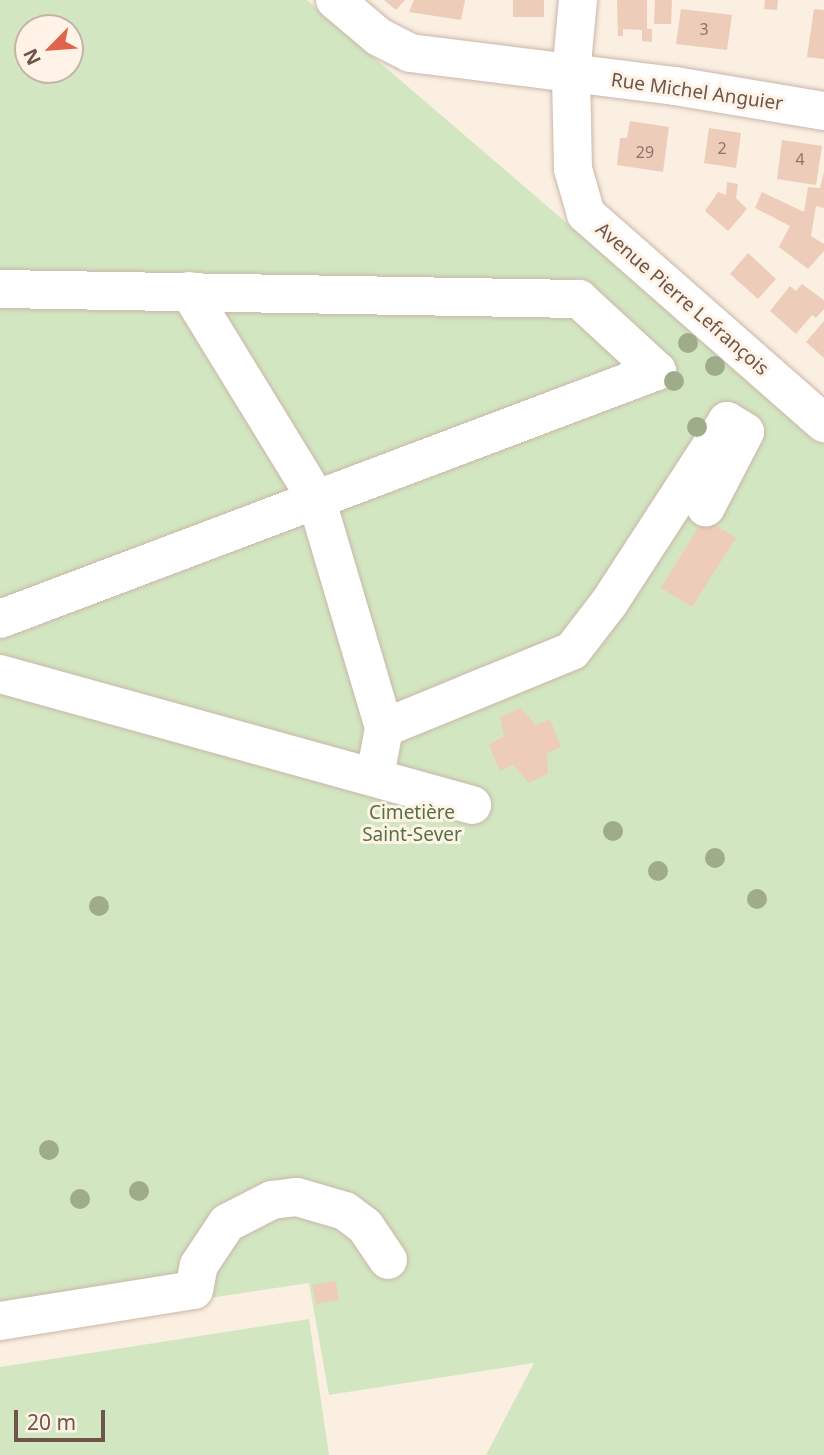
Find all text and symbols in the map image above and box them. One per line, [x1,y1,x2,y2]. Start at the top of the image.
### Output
north arrow [14,14,84,84]
house number: 3 [699,19,709,39]
text: N [17,45,47,70]
street label: Rue Michel Anguier [609,69,785,115]
house number: 2 [717,138,727,158]
house number: 29 [636,142,654,162]
house number: 4 [795,149,805,169]
street label: Avenue Pierre Lefrançois [591,218,773,380]
park label: Cimetière Saint-Sever [362,802,462,846]
scale bar [18,1396,108,1440]
text: 20 m [27,1408,76,1436]

